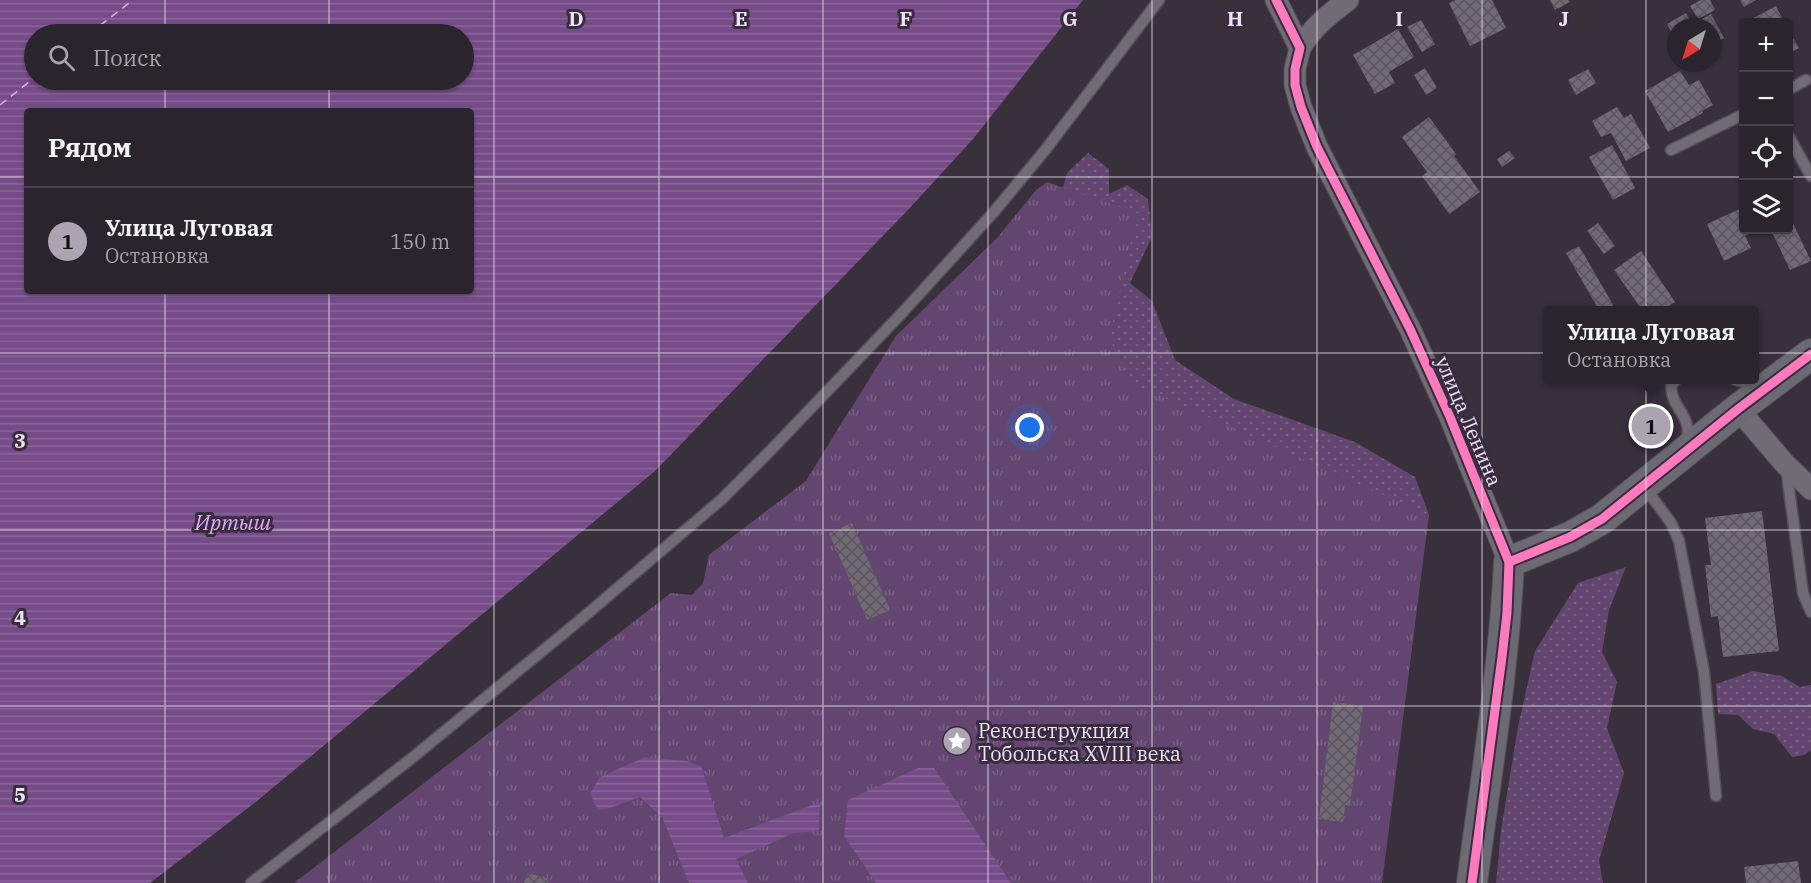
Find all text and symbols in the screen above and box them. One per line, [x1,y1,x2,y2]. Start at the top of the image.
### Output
text: D [568,5,584,32]
text: E [734,5,748,32]
text: F [900,5,912,32]
text: G [1062,5,1078,32]
text: H [1227,5,1243,32]
text: I [1395,5,1403,32]
text: J [1559,5,1569,32]
north arrow [1667,18,1721,72]
map controls [1739,18,1793,234]
button: + [1739,18,1793,72]
search box [24,24,474,90]
icon: search [45,41,78,74]
text: Поиск [93,43,161,72]
button: − [1739,72,1793,126]
button: locate [1739,126,1793,180]
text: Рядом [48,130,132,164]
button: layers [1739,180,1793,234]
text: Улица Луговая [105,213,273,242]
text: 1 [62,228,74,255]
text: 150 m [390,228,450,255]
text: Остановка [105,242,209,269]
popup [1543,306,1759,384]
text: Улица Луговая [1567,317,1735,346]
text: Остановка [1567,346,1671,373]
street label: улица Ленина [1429,352,1509,490]
pin: 1 [1632,404,1670,448]
your location [1015,413,1044,442]
text: 3 [14,427,26,454]
water label: Иртыш [194,508,272,536]
text: 4 [14,604,26,631]
place label: Реконструкция Тобольска XVIII века [978,717,1181,767]
place icon: Реконструкция Тобольска XVIII века [941,725,973,757]
text: 5 [14,781,26,808]

